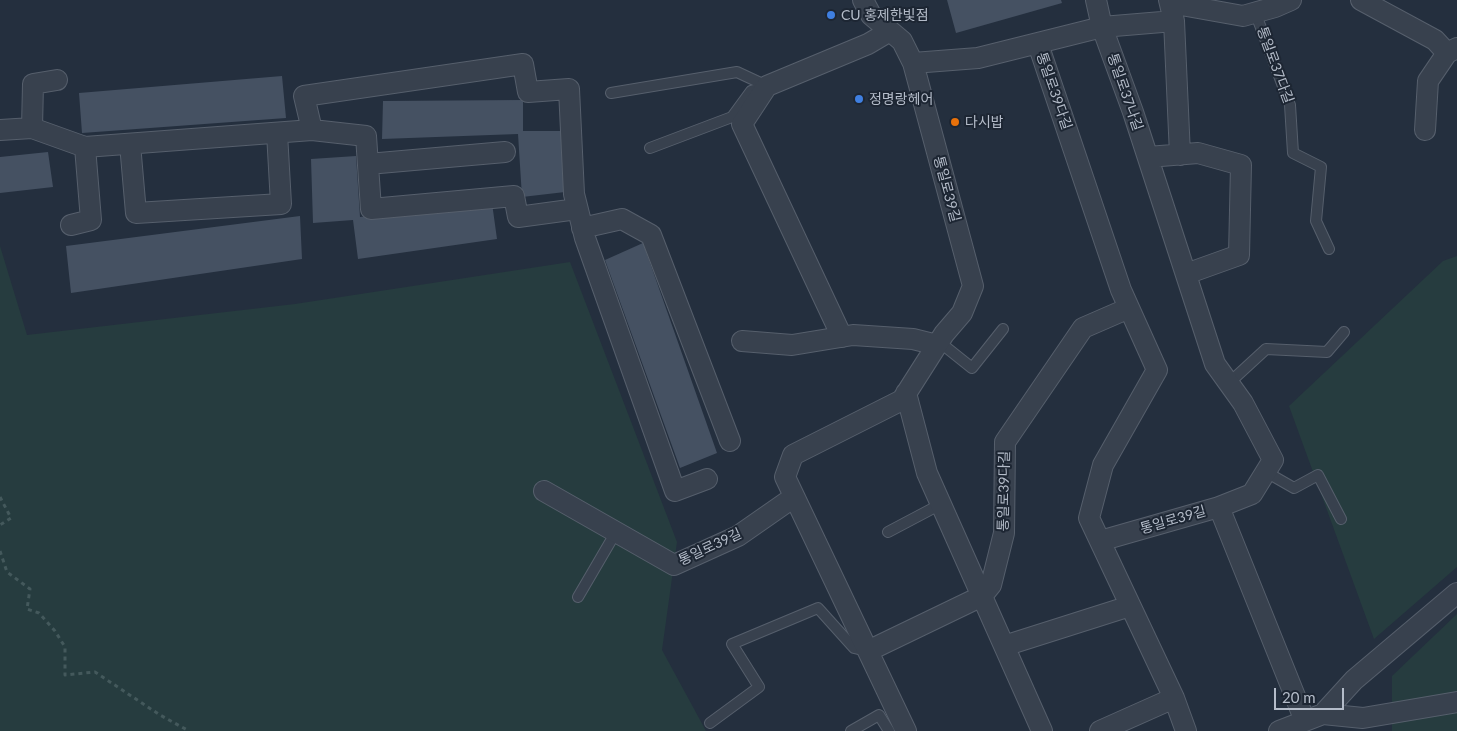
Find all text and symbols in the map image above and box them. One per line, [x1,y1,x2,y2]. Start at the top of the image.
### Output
place label: CU 홍제한빛점 [841,7,929,23]
marker: CU 홍제한빛점 [825,9,837,21]
street label: 통일로37다길 [1253,24,1297,106]
street label: 통일로39다길 [1033,50,1075,132]
street label: 통일로37나길 [1104,51,1146,133]
place label: 정명랑헤어 [869,91,933,107]
marker: 정명랑헤어 [853,93,865,105]
place label: 다시밥 [965,114,1004,130]
marker: 다시밥 [949,116,961,128]
street label: 통일로39길 [930,154,964,224]
street label: 통일로39다길 [995,451,1013,531]
street label: 통일로39길 [1138,503,1208,537]
street label: 통일로39길 [676,525,744,569]
scale bar [1277,678,1347,710]
text: 20 m [1282,688,1316,706]

